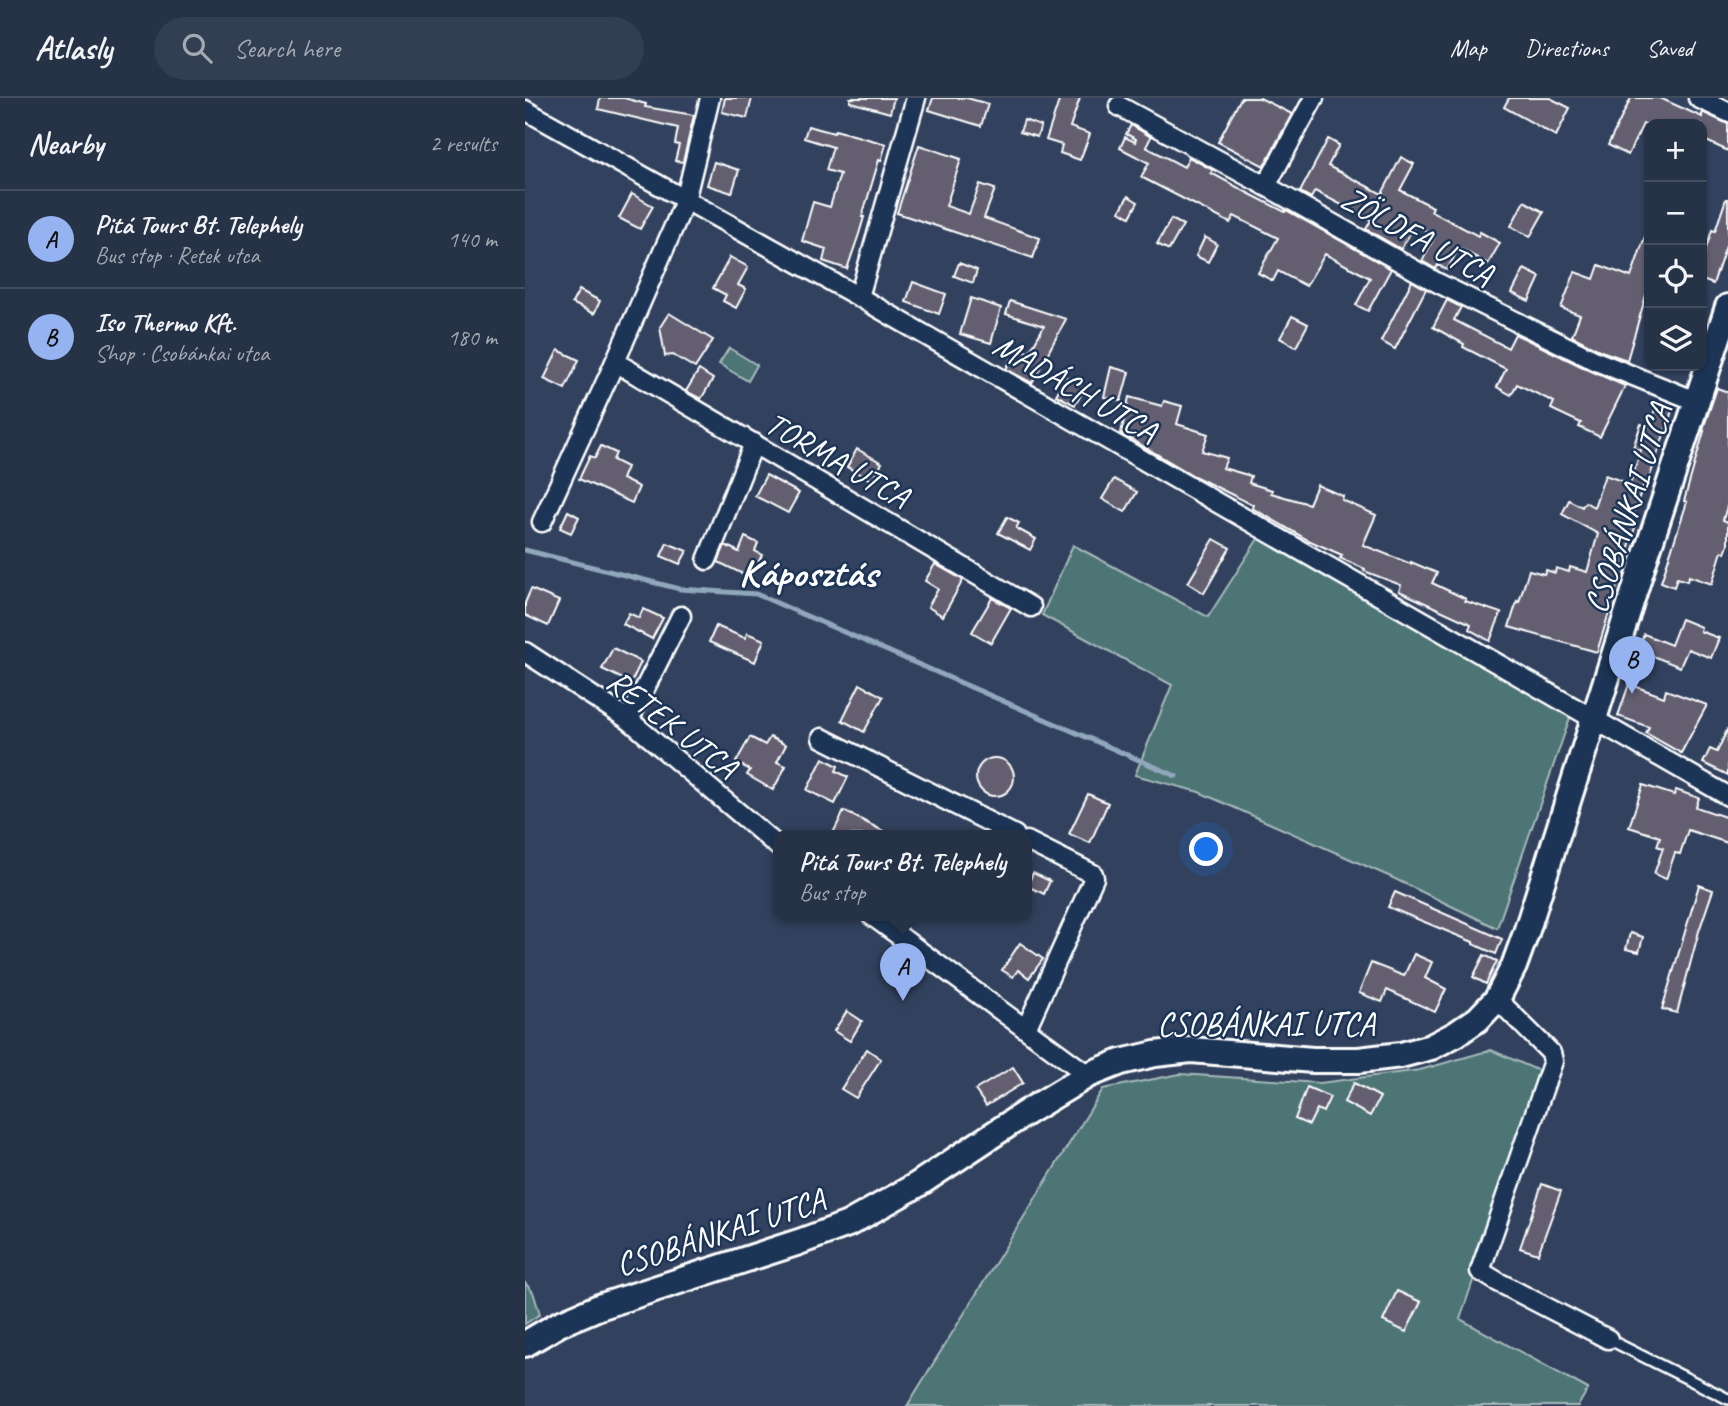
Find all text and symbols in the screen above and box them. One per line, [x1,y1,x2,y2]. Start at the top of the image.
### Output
search box [154,17,644,80]
text: Atlasly [35,27,112,69]
icon: search [178,29,216,67]
text: Search here [234,32,340,65]
text: Map [1450,33,1487,63]
text: Directions [1525,33,1608,63]
text: Saved [1646,33,1693,63]
map controls [1644,119,1707,371]
button: + [1644,119,1707,182]
text: Nearby [28,125,104,163]
text: 2 results [430,129,497,158]
street label: ZÖLDFA UTCA [1334,177,1502,296]
button: − [1644,182,1707,245]
text: Pitá Tours Bt. Telephely [95,208,302,241]
text: A [45,225,57,254]
text: 140 m [448,225,497,254]
text: Bus stop · Retek utca [95,241,260,270]
button: locate [1644,245,1707,308]
text: Iso Thermo Kft. [95,306,236,339]
button: layers [1644,308,1707,371]
text: B [45,323,57,352]
text: 180 m [448,323,497,352]
street label: MADÁCH UTCA [986,324,1166,452]
text: Shop · Csobánkai utca [95,339,269,368]
street label: CSOBÁNKAI UTCA [1574,397,1682,618]
street label: TORMA UTCA [758,402,918,519]
district label: Káposztás [739,548,881,598]
pin: B [1609,636,1655,694]
street label: RETEK UTCA [599,660,747,789]
popup [773,830,1032,921]
your location [1189,832,1223,866]
text: Pitá Tours Bt. Telephely [799,845,1006,878]
text: Bus stop [799,878,865,907]
pin: A [880,943,926,1001]
street label: CSOBÁNKAI UTCA [1157,1003,1376,1045]
street label: CSOBÁNKAI UTCA [610,1178,832,1286]

